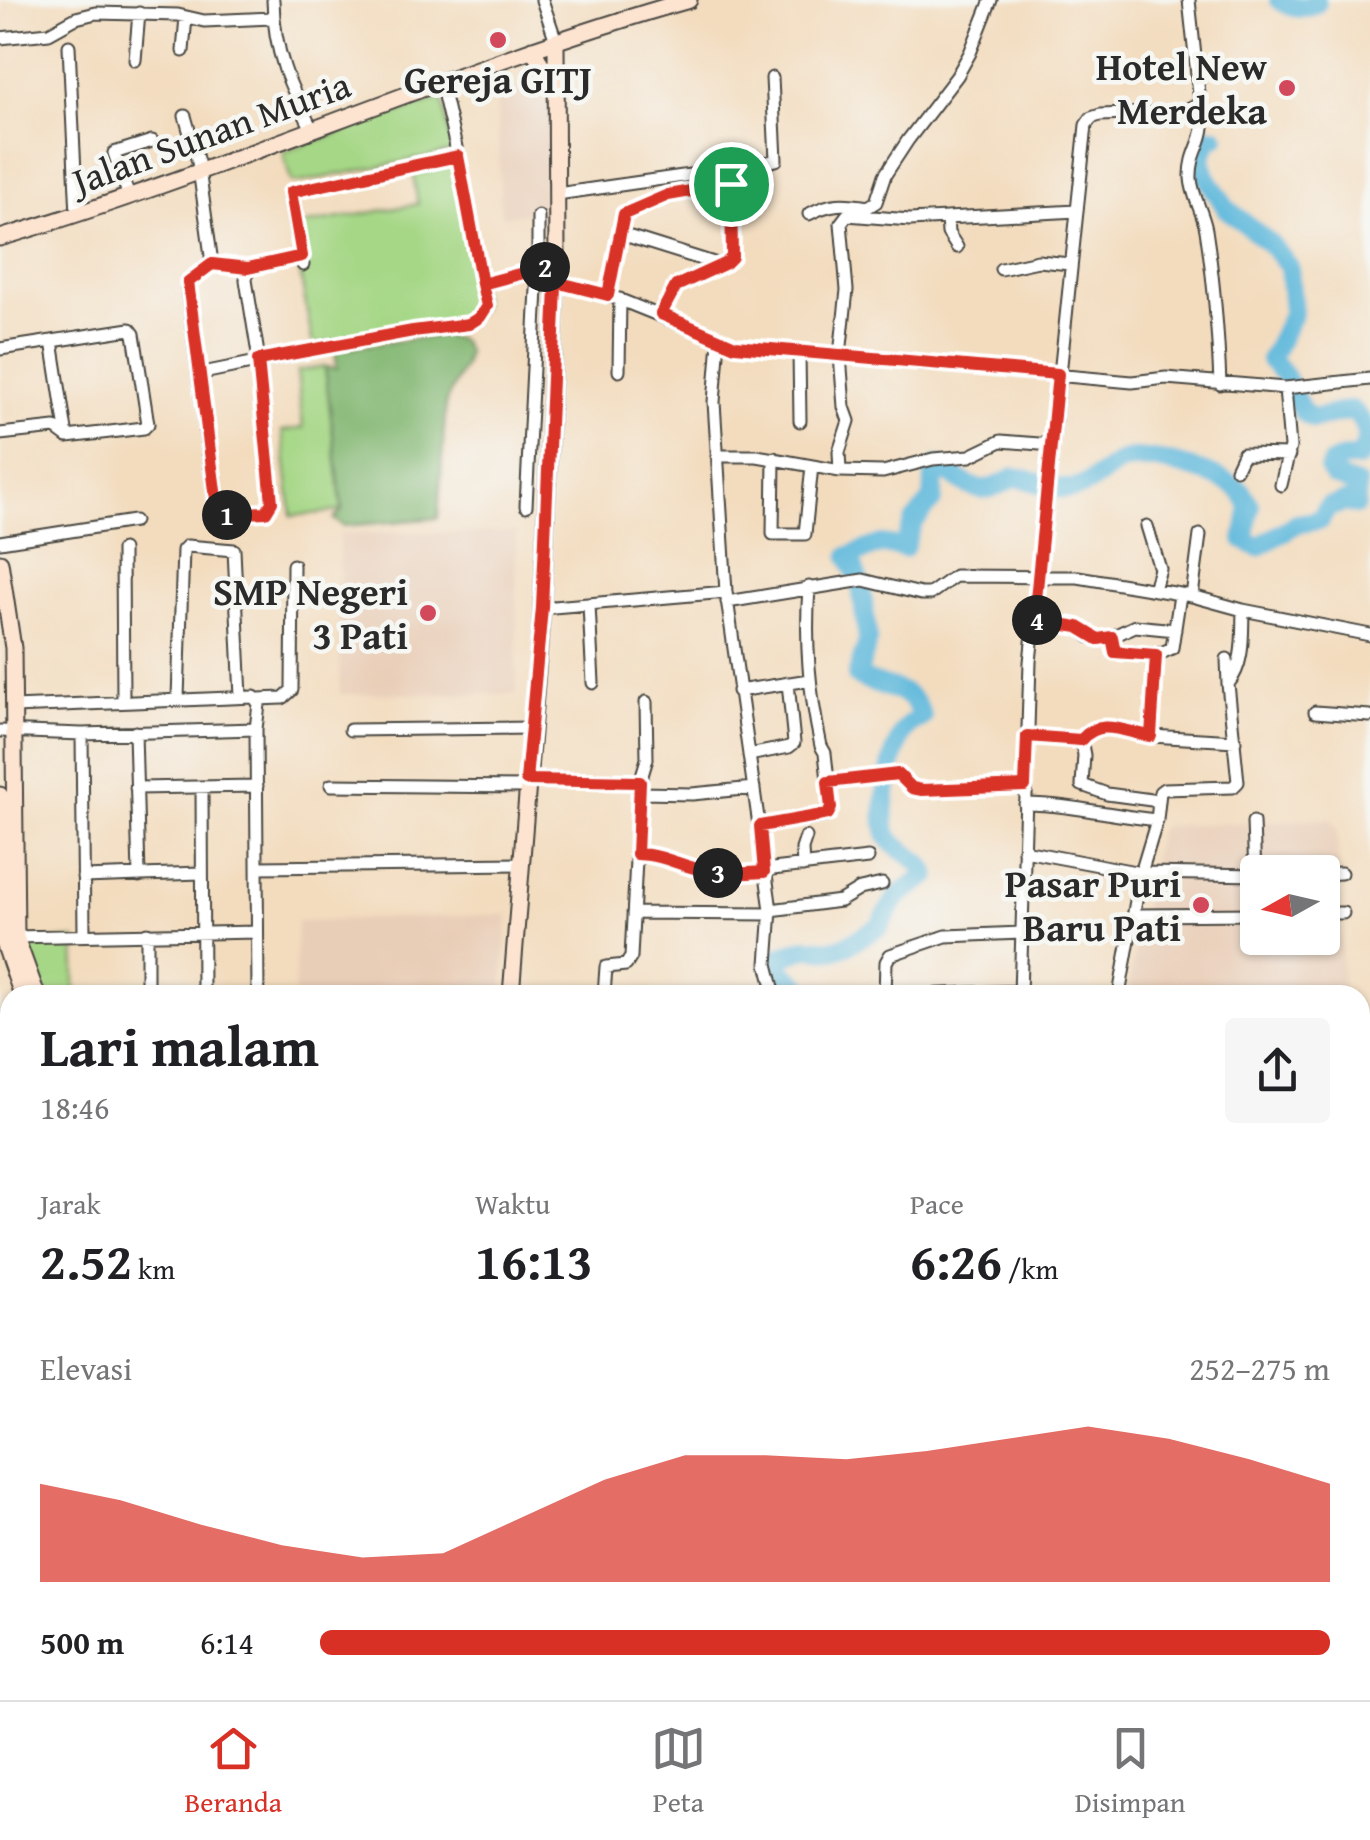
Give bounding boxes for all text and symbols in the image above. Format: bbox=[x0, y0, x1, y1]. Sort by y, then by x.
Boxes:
marker: Gereja GITJ bbox=[487, 29, 509, 51]
place label: Hotel New Merdeka bbox=[1096, 38, 1268, 138]
place label: Gereja GITJ bbox=[404, 51, 592, 107]
street label: Jalan Sunan Muria bbox=[60, 56, 358, 210]
marker: Hotel New Merdeka bbox=[1276, 77, 1298, 99]
pin bbox=[689, 142, 774, 227]
icon: arrive bbox=[704, 157, 759, 212]
pin: 2 bbox=[520, 242, 570, 292]
text: 2 bbox=[538, 246, 552, 287]
pin: 1 bbox=[202, 490, 252, 540]
text: 1 bbox=[220, 494, 234, 535]
place label: SMP Negeri 3 Pati bbox=[213, 563, 408, 663]
pin: 4 bbox=[1012, 595, 1062, 645]
text: 4 bbox=[1030, 599, 1044, 640]
marker: SMP Negeri 3 Pati bbox=[417, 602, 439, 624]
pin: 3 bbox=[693, 848, 743, 898]
text: 3 bbox=[711, 852, 725, 893]
place label: Pasar Puri Baru Pati bbox=[1005, 855, 1181, 955]
north arrow bbox=[1240, 855, 1340, 955]
map controls bbox=[1240, 855, 1340, 955]
marker: Pasar Puri Baru Pati bbox=[1190, 894, 1212, 916]
text: Lari malam bbox=[40, 1006, 319, 1086]
button: share bbox=[1225, 1018, 1330, 1123]
text: 18:46 bbox=[40, 1084, 109, 1131]
text: Jarak bbox=[40, 1183, 101, 1224]
text: Waktu bbox=[475, 1183, 550, 1224]
text: Pace bbox=[910, 1183, 964, 1224]
text: 2.52 bbox=[40, 1224, 132, 1297]
text: 16:13 bbox=[475, 1224, 593, 1297]
text: 6:26 bbox=[910, 1224, 1002, 1297]
text: km bbox=[132, 1248, 175, 1289]
text: /km bbox=[1002, 1248, 1058, 1289]
text: Elevasi bbox=[40, 1345, 132, 1392]
text: 252–275 m bbox=[1189, 1345, 1330, 1392]
text: 500 m bbox=[40, 1619, 124, 1666]
text: 6:14 bbox=[200, 1619, 254, 1666]
tab: Beranda bbox=[184, 1721, 282, 1822]
tab: Peta bbox=[651, 1721, 706, 1822]
tab: Disimpan bbox=[1075, 1721, 1186, 1822]

